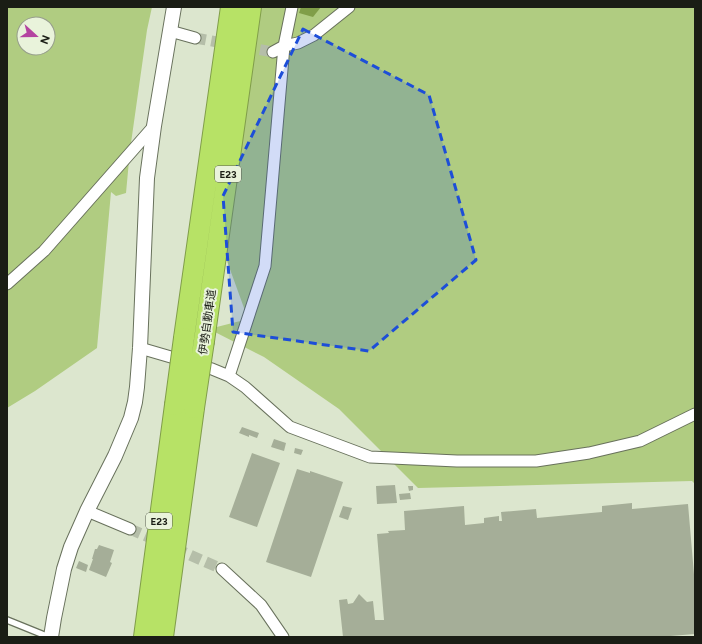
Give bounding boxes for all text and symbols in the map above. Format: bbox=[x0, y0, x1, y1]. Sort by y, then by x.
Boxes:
north arrow bbox=[16, 16, 56, 56]
text: N bbox=[37, 33, 52, 46]
road number: E23 bbox=[215, 166, 241, 182]
street label: 伊勢自動車道 bbox=[196, 288, 219, 356]
road number: E23 bbox=[146, 513, 172, 529]

